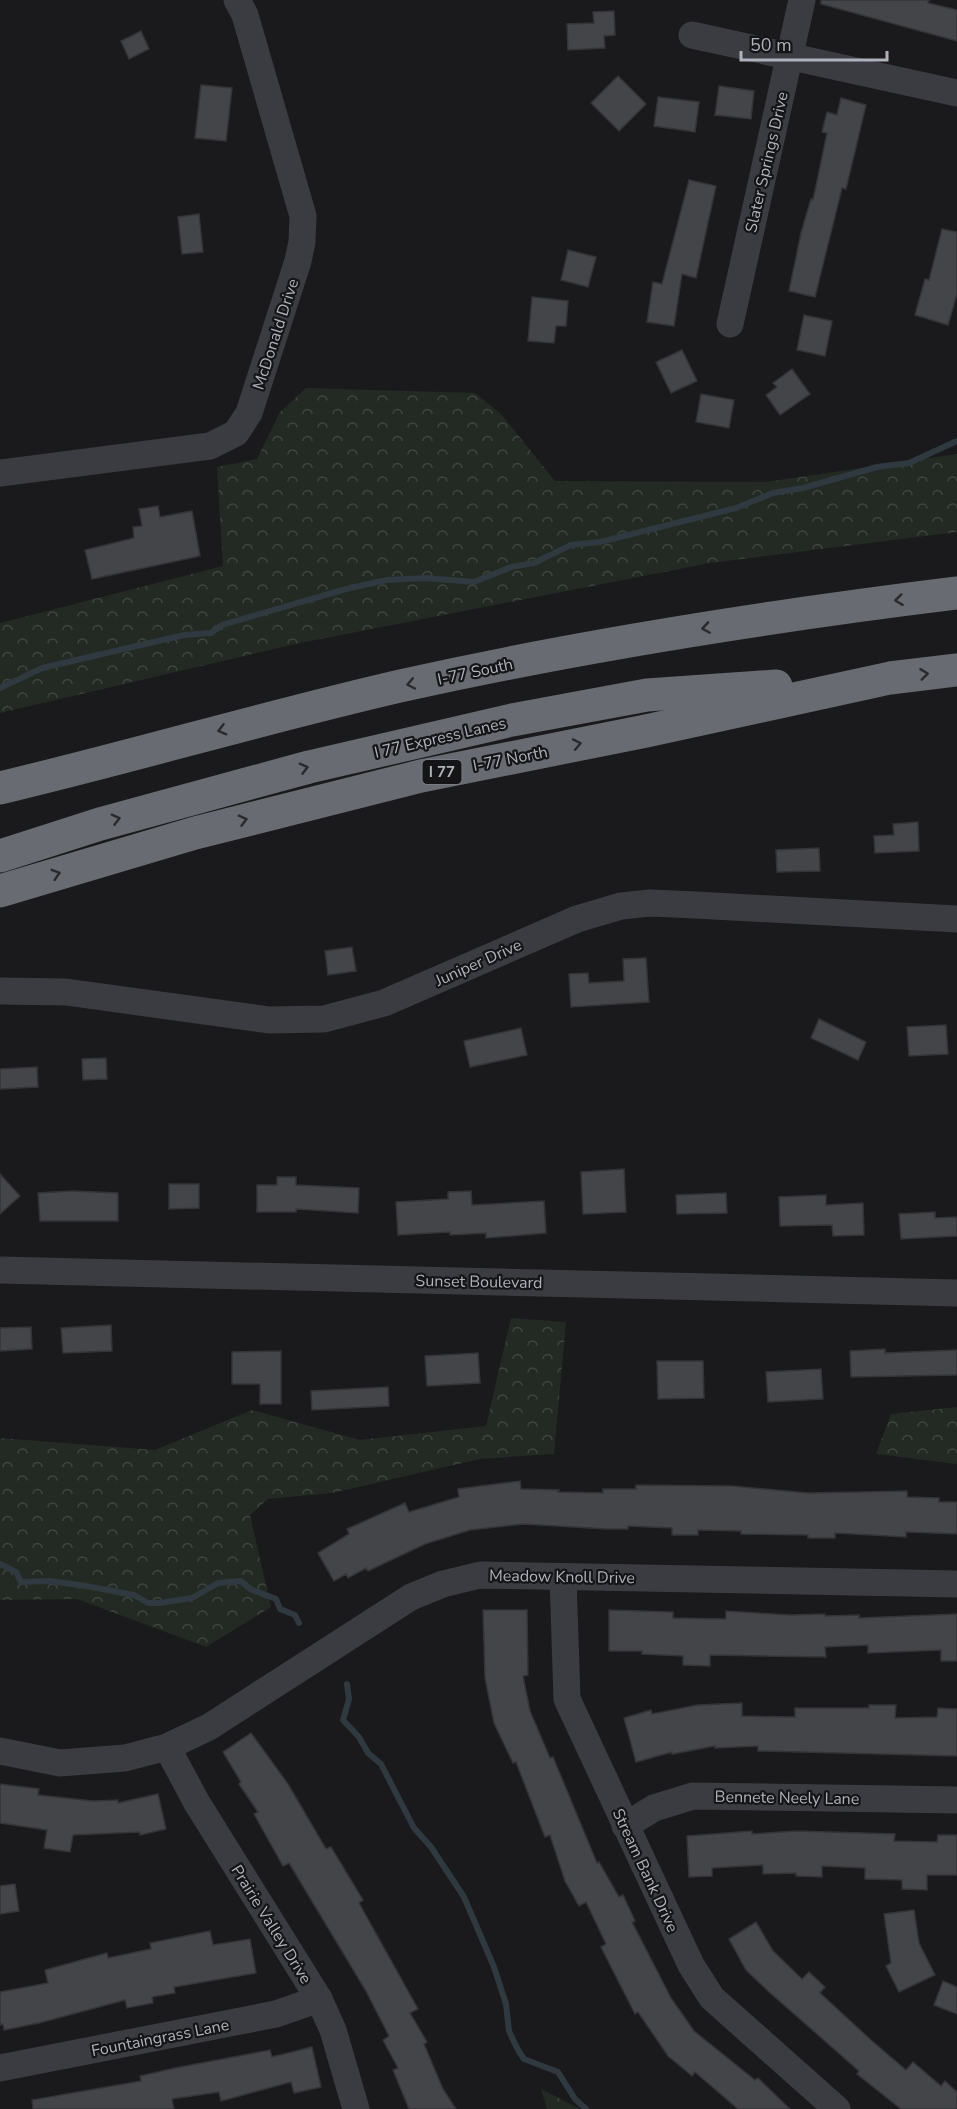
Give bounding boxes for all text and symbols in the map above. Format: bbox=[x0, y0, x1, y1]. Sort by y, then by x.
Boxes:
scale bar bbox=[741, 24, 886, 62]
text: 50 m bbox=[750, 33, 792, 57]
street label: Slater Springs Drive bbox=[740, 90, 794, 235]
street label: McDonald Drive bbox=[248, 276, 304, 393]
one-way arrow bbox=[894, 593, 903, 606]
one-way arrow bbox=[701, 621, 711, 633]
street label: I-77 South bbox=[435, 653, 515, 691]
one-way arrow bbox=[919, 668, 928, 681]
one-way arrow bbox=[407, 677, 417, 690]
street label: I 77 Express Lanes bbox=[372, 712, 508, 764]
one-way arrow bbox=[217, 723, 227, 736]
one-way arrow bbox=[571, 738, 581, 751]
street label: I-77 North bbox=[471, 741, 549, 777]
road number: I 77 bbox=[422, 760, 462, 784]
one-way arrow bbox=[299, 763, 309, 776]
one-way arrow bbox=[110, 814, 121, 826]
one-way arrow bbox=[237, 815, 248, 827]
one-way arrow bbox=[50, 869, 61, 881]
street label: Juniper Drive bbox=[431, 934, 525, 992]
street label: Sunset Boulevard bbox=[415, 1270, 543, 1294]
street label: Meadow Knoll Drive bbox=[489, 1565, 635, 1589]
street label: Bennete Neely Lane bbox=[714, 1786, 860, 1810]
street label: Stream Bank Drive bbox=[607, 1805, 683, 1936]
street label: Prairie Valley Drive bbox=[226, 1861, 317, 1988]
street label: Fountaingrass Lane bbox=[89, 2014, 231, 2062]

